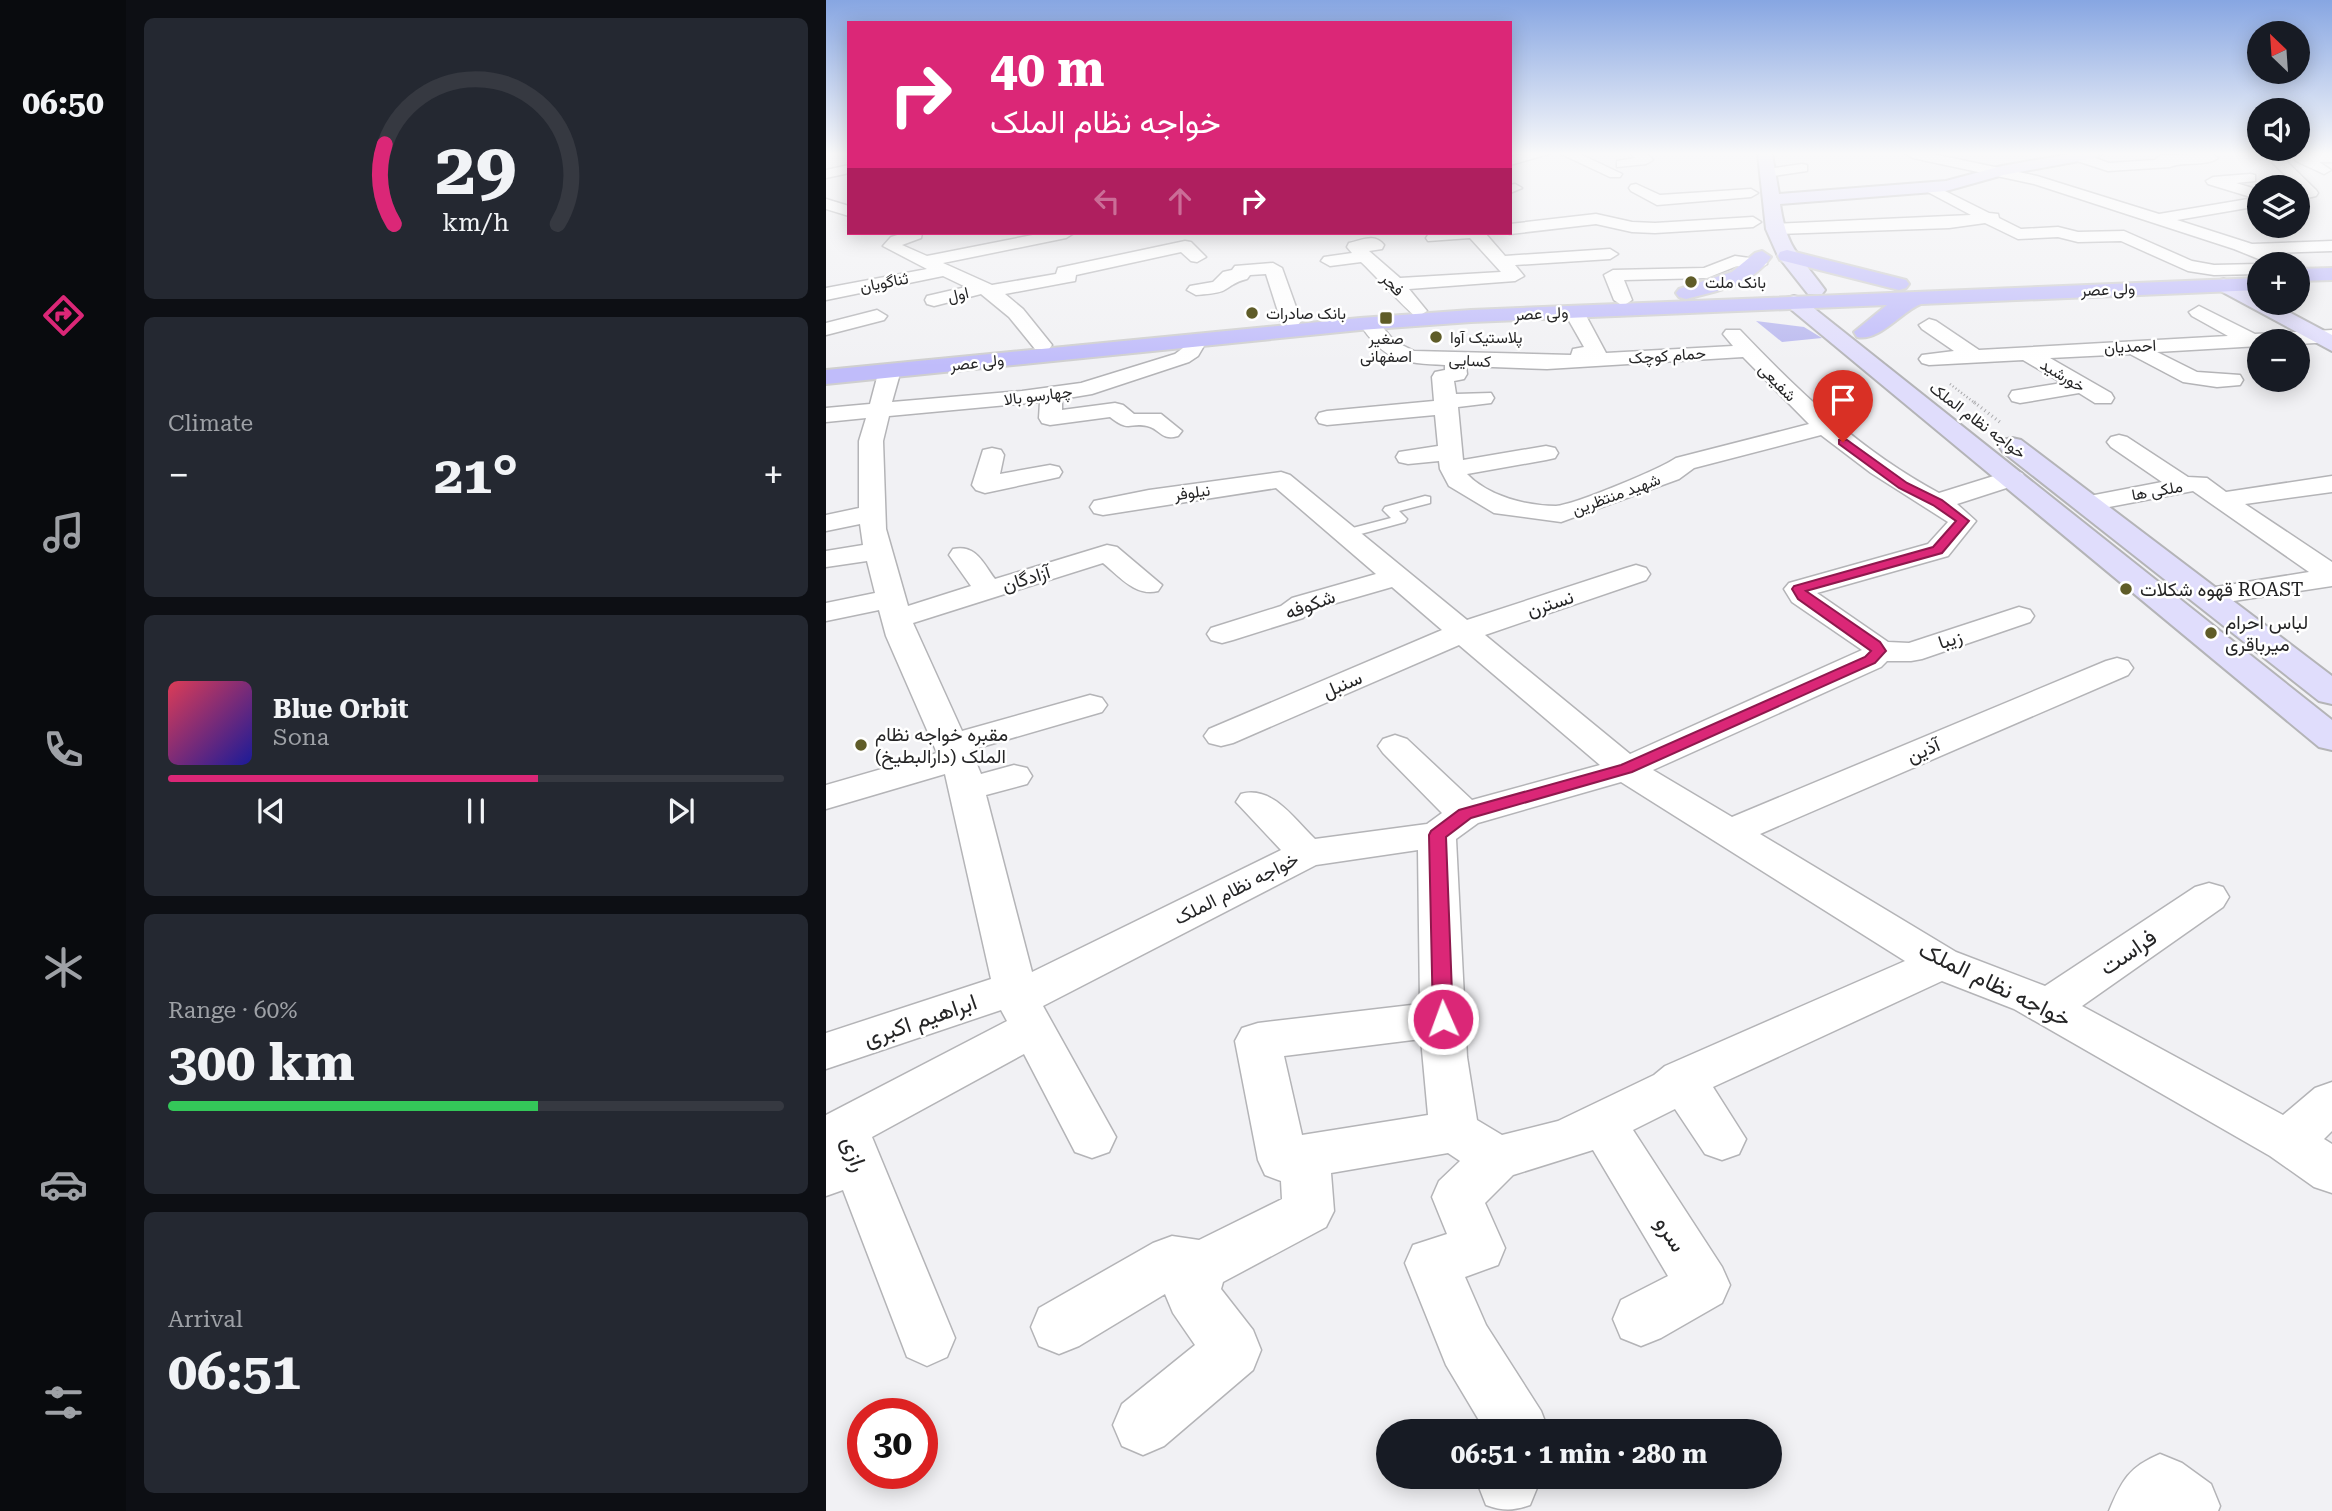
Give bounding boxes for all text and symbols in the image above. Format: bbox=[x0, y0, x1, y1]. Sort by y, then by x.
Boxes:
north arrow bbox=[2247, 21, 2310, 84]
map controls bbox=[2247, 21, 2310, 392]
text: 40 m bbox=[990, 41, 1105, 98]
icon: right bbox=[875, 49, 966, 140]
text: 06:50 bbox=[22, 84, 104, 122]
button: sound bbox=[2247, 98, 2310, 161]
text: خواجه نظام الملک bbox=[990, 103, 1221, 141]
text: 29 bbox=[435, 128, 517, 213]
button: layers bbox=[2247, 175, 2310, 238]
icon: left bbox=[1088, 182, 1126, 220]
icon: ahead bbox=[1161, 182, 1199, 220]
icon: right bbox=[1234, 182, 1272, 220]
text: km/h bbox=[443, 208, 509, 237]
button: + bbox=[2247, 252, 2310, 315]
street label: ثناگویان bbox=[858, 268, 910, 297]
street label: فجر bbox=[1376, 268, 1408, 300]
place label: بانک ملت bbox=[1705, 273, 1766, 292]
marker: بانک ملت bbox=[1683, 274, 1699, 290]
street label: ولی عصر bbox=[2079, 279, 2136, 301]
street label: اول bbox=[946, 283, 971, 307]
icon: directions bbox=[39, 291, 88, 340]
street label: ولی عصر bbox=[1512, 303, 1569, 325]
place label: بانک صادرات bbox=[1266, 304, 1346, 324]
marker: بانک صادرات bbox=[1244, 305, 1260, 321]
marker: صغیر اصفهانی bbox=[1378, 310, 1394, 326]
place label: پلاستیک آوا bbox=[1450, 328, 1522, 349]
place label: صغیر اصفهانی bbox=[1360, 329, 1412, 367]
marker: پلاستیک آوا bbox=[1428, 329, 1444, 345]
button: − bbox=[2247, 329, 2310, 392]
street label: احمدیان bbox=[2104, 336, 2157, 357]
street label: حمام کوچک bbox=[1628, 343, 1707, 370]
street label: ولی عصر bbox=[948, 350, 1005, 376]
street label: کسایی bbox=[1448, 350, 1492, 372]
street label: خورشید bbox=[2036, 355, 2089, 397]
street label: شفیعی bbox=[1754, 359, 1800, 406]
pin bbox=[1813, 370, 1873, 442]
street label: خواجه نظام الملک bbox=[1925, 378, 2030, 464]
icon: arrive bbox=[1824, 381, 1862, 419]
street label: چهارسو بالا bbox=[1003, 382, 1074, 411]
text: Climate bbox=[168, 410, 253, 437]
text: 21° bbox=[434, 445, 518, 506]
text: − bbox=[168, 453, 189, 497]
text: + bbox=[763, 453, 784, 497]
street label: شهید منتظرین bbox=[1569, 470, 1663, 520]
street label: ملکی ها bbox=[2130, 477, 2184, 505]
street label: نیلوفر bbox=[1172, 481, 1211, 506]
icon: music bbox=[39, 508, 88, 557]
street label: آزادگان bbox=[999, 560, 1055, 597]
place label: قهوه شکلات ROAST bbox=[2140, 578, 2304, 601]
marker: قهوه شکلات ROAST bbox=[2118, 581, 2134, 597]
street label: شکوفه bbox=[1282, 585, 1338, 624]
street label: نسترن bbox=[1524, 585, 1576, 622]
place label: لباس احرام میرباقری bbox=[2225, 611, 2308, 656]
street label: زیبا bbox=[1935, 625, 1965, 654]
marker: لباس احرام میرباقری bbox=[2203, 625, 2219, 641]
street label: سنبل bbox=[1319, 666, 1365, 703]
text: Blue Orbit bbox=[273, 694, 409, 724]
place label: مقبره خواجه نظام الملک (دارالبطیخ) bbox=[875, 723, 1008, 770]
text: Sona bbox=[273, 724, 329, 751]
icon: phone bbox=[39, 725, 88, 774]
street label: آذین bbox=[1903, 733, 1945, 768]
marker: مقبره خواجه نظام الملک (دارالبطیخ) bbox=[853, 737, 869, 753]
icon: previous bbox=[252, 792, 290, 830]
icon: pause bbox=[457, 792, 495, 830]
icon: next bbox=[662, 792, 700, 830]
street label: خواجه نظام الملک bbox=[1170, 847, 1303, 931]
street label: فراست bbox=[2095, 924, 2162, 982]
street label: خواجه نظام الملک bbox=[1914, 936, 2075, 1034]
icon: climate bbox=[39, 943, 88, 992]
position arrow bbox=[1406, 982, 1480, 1056]
street label: ابراهیم اکبری bbox=[860, 988, 981, 1053]
text: Range · 60% bbox=[168, 997, 297, 1024]
text: 300 km bbox=[168, 1032, 355, 1093]
street label: رازی bbox=[835, 1133, 873, 1176]
icon: car bbox=[39, 1160, 88, 1209]
street label: سرو bbox=[1649, 1211, 1692, 1258]
text: Arrival bbox=[168, 1306, 243, 1333]
text: 06:51 bbox=[168, 1341, 301, 1402]
icon: filters bbox=[39, 1378, 88, 1427]
speed limit sign: 30 bbox=[847, 1398, 938, 1489]
text: 06:51 · 1 min · 280 m bbox=[1451, 1439, 1707, 1469]

